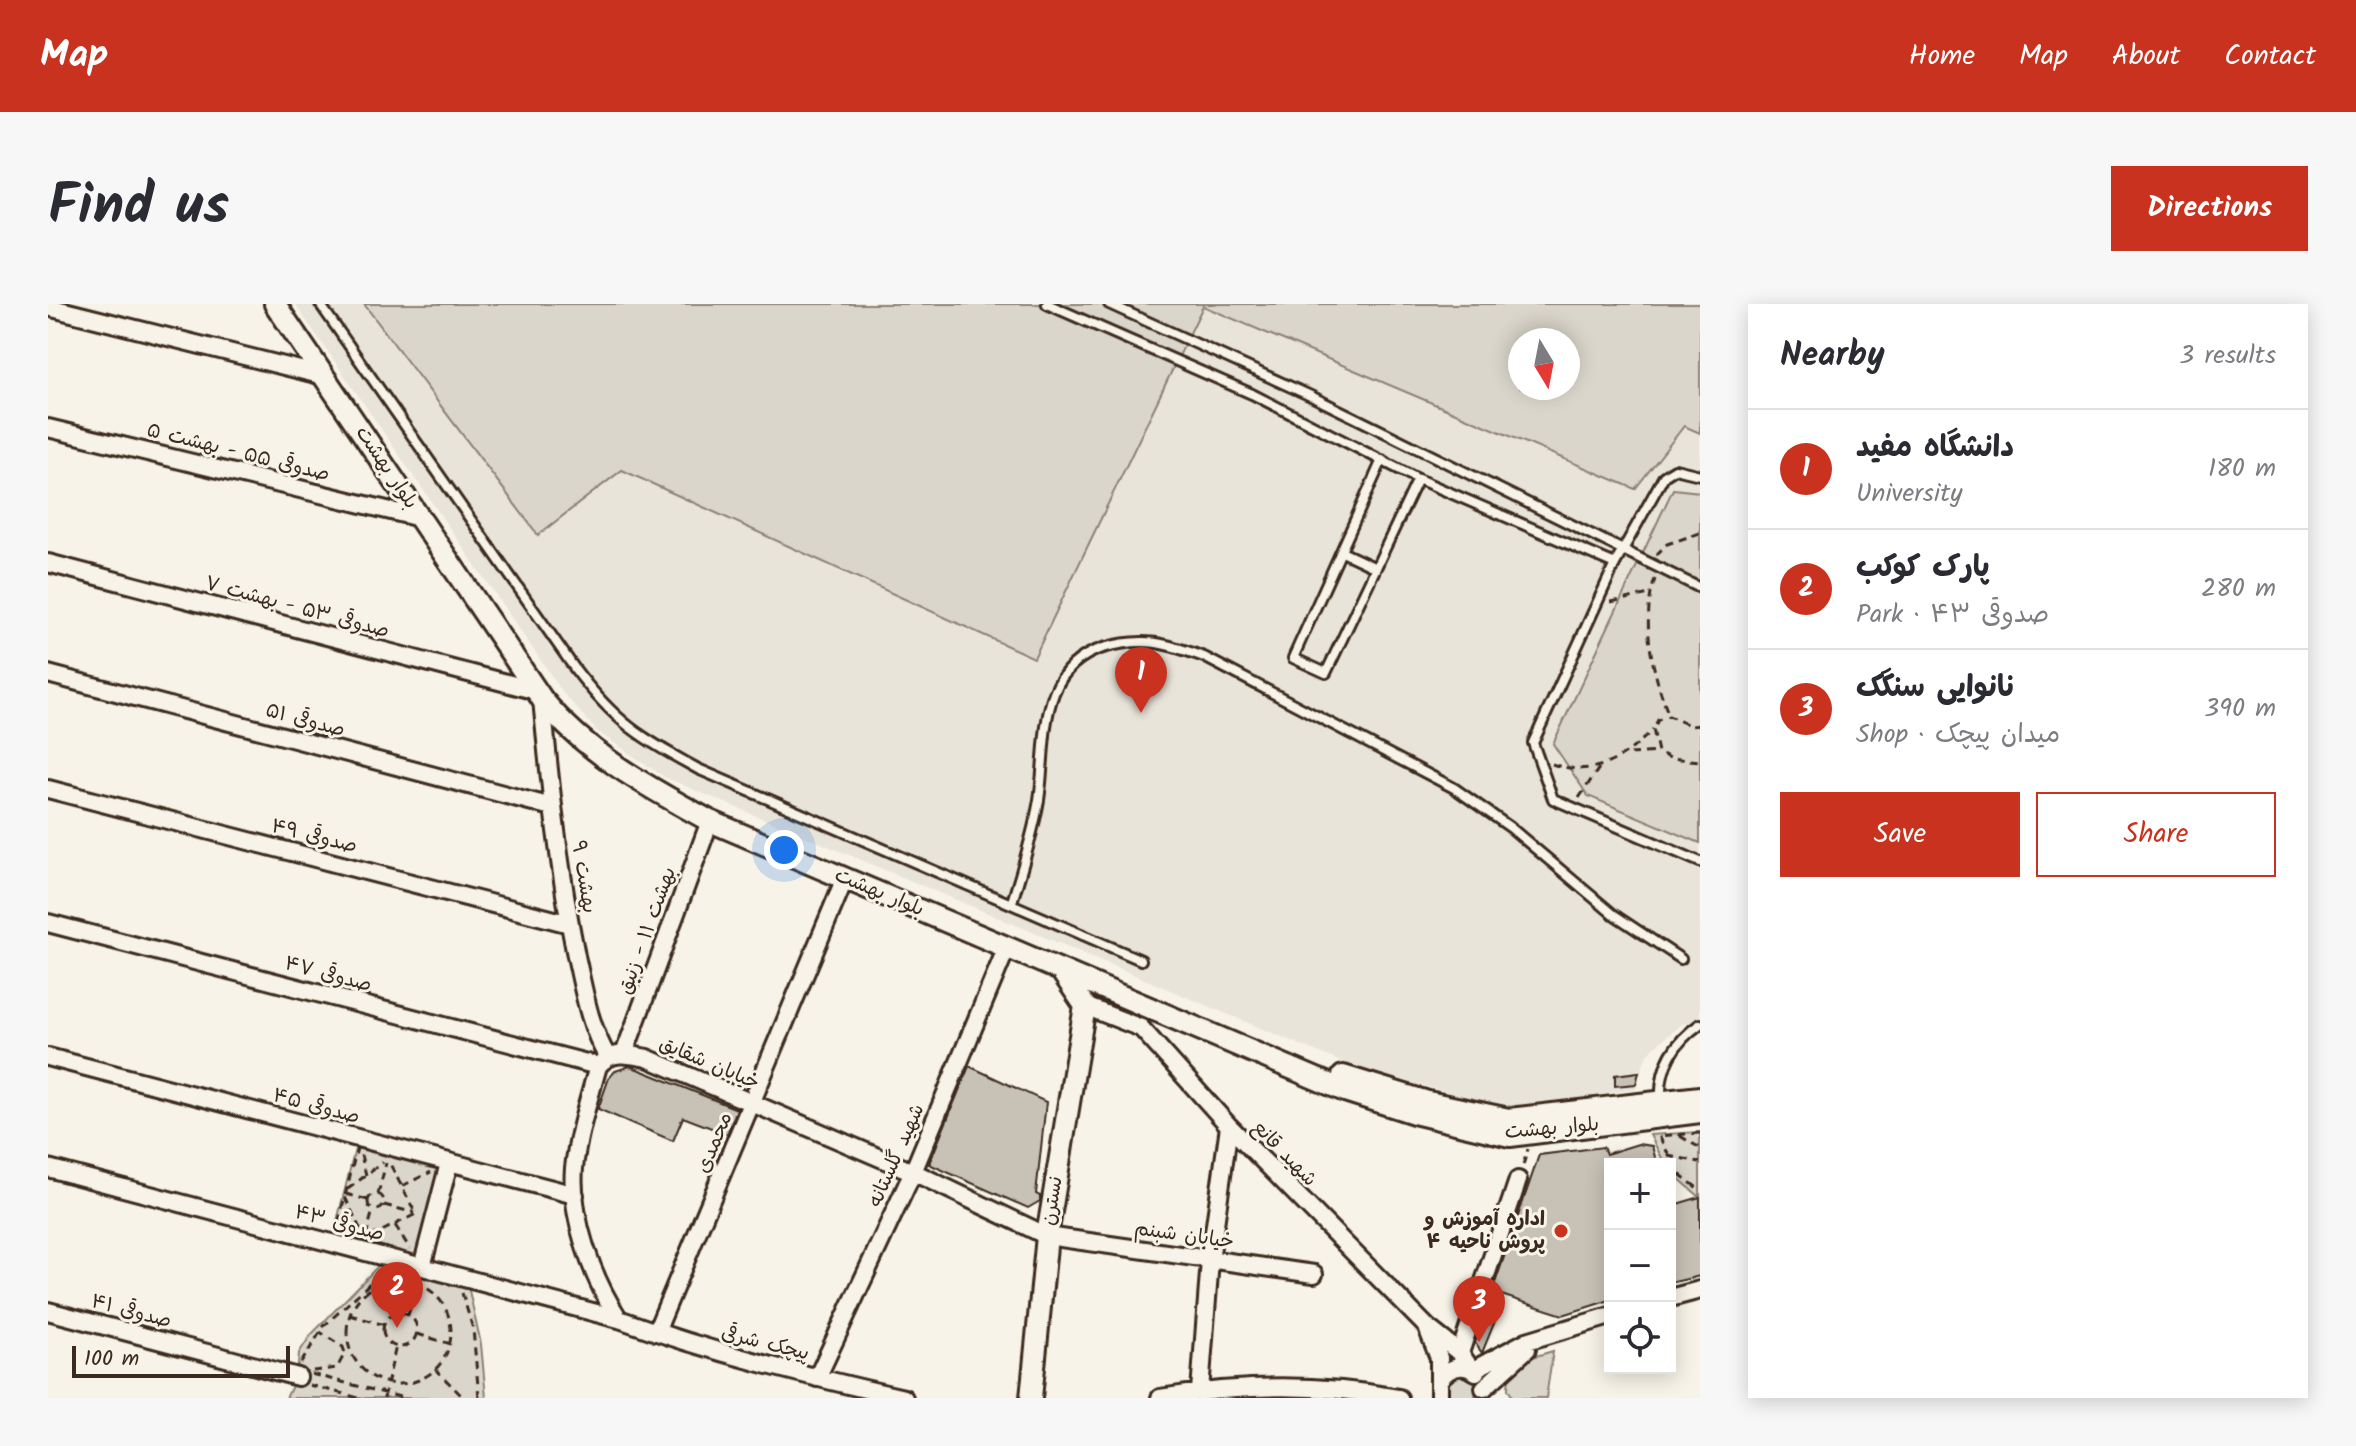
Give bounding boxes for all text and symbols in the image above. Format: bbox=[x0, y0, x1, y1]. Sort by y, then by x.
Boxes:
text: Map bbox=[40, 26, 109, 86]
text: Home bbox=[1909, 34, 1975, 79]
text: Map bbox=[2019, 34, 2068, 79]
text: About bbox=[2112, 34, 2180, 79]
text: Contact bbox=[2224, 34, 2316, 79]
text: Find us bbox=[48, 163, 229, 253]
button: Directions bbox=[2111, 166, 2308, 251]
north arrow bbox=[1508, 328, 1580, 400]
text: Nearby bbox=[1780, 329, 1885, 383]
text: 3 results bbox=[2179, 335, 2276, 377]
street label: صدوقی ۵۵ - بهشت ۵ bbox=[143, 415, 333, 491]
street label: بلوار بهشت bbox=[346, 420, 426, 516]
text: دانشگاه مفید bbox=[1856, 424, 2014, 472]
text: 1 bbox=[1802, 448, 1810, 490]
text: 180 m bbox=[2208, 448, 2276, 490]
text: University bbox=[1856, 473, 1962, 515]
text: پارک کوکب bbox=[1856, 544, 1990, 592]
street label: صدوقی ۵۳ - بهشت ۷ bbox=[201, 568, 393, 648]
text: 2 bbox=[1798, 568, 1814, 610]
text: 280 m bbox=[2201, 568, 2276, 610]
text: Park · صدوقی ۴۳ bbox=[1856, 594, 2049, 636]
pin: 1 bbox=[1115, 647, 1167, 713]
text: نانوایی سنگک bbox=[1856, 664, 2016, 712]
text: 3 bbox=[1799, 688, 1813, 730]
text: 390 m bbox=[2204, 688, 2276, 730]
street label: صدوقی ۵۱ bbox=[262, 695, 348, 747]
text: Shop · میدان پیچک bbox=[1856, 714, 2060, 756]
button: Save bbox=[1780, 792, 2020, 877]
button: Share bbox=[2036, 792, 2276, 877]
street label: صدوقی ۴۹ bbox=[268, 811, 360, 863]
your location bbox=[764, 830, 804, 870]
street label: بهشت ۹ bbox=[561, 838, 605, 916]
street label: بلوار بهشت bbox=[829, 860, 929, 926]
street label: بهشت ۱۱ - زنبق bbox=[610, 863, 686, 999]
street label: صدوقی ۴۷ bbox=[281, 948, 375, 1002]
street label: خیابان شقایق bbox=[654, 1028, 764, 1100]
street label: صدوقی ۴۵ bbox=[269, 1080, 363, 1134]
street label: شهید گلستانه bbox=[860, 1099, 934, 1213]
street label: محمدی bbox=[688, 1108, 742, 1178]
street label: بلوار بهشت bbox=[1504, 1109, 1600, 1149]
street label: شهید قانع bbox=[1244, 1113, 1324, 1195]
map controls bbox=[1604, 1158, 1676, 1374]
button: + bbox=[1604, 1158, 1676, 1230]
street label: نسترن bbox=[1033, 1174, 1073, 1228]
street label: صدوقی ۴۳ bbox=[291, 1197, 387, 1251]
place label: اداره آموزش و پروش ناحیه ۴ bbox=[1422, 1204, 1545, 1259]
street label: خیابان شبنم bbox=[1132, 1213, 1236, 1259]
marker: اداره آموزش و پروش ناحیه ۴ bbox=[1552, 1222, 1570, 1240]
button: − bbox=[1604, 1230, 1676, 1302]
pin: 2 bbox=[371, 1262, 423, 1328]
pin: 3 bbox=[1453, 1276, 1505, 1342]
street label: صدوقی ۴۱ bbox=[87, 1286, 175, 1338]
button: locate bbox=[1604, 1302, 1676, 1374]
street label: پیچک شرقی bbox=[717, 1318, 813, 1370]
scale bar bbox=[72, 1342, 290, 1378]
text: 100 m bbox=[84, 1342, 139, 1377]

